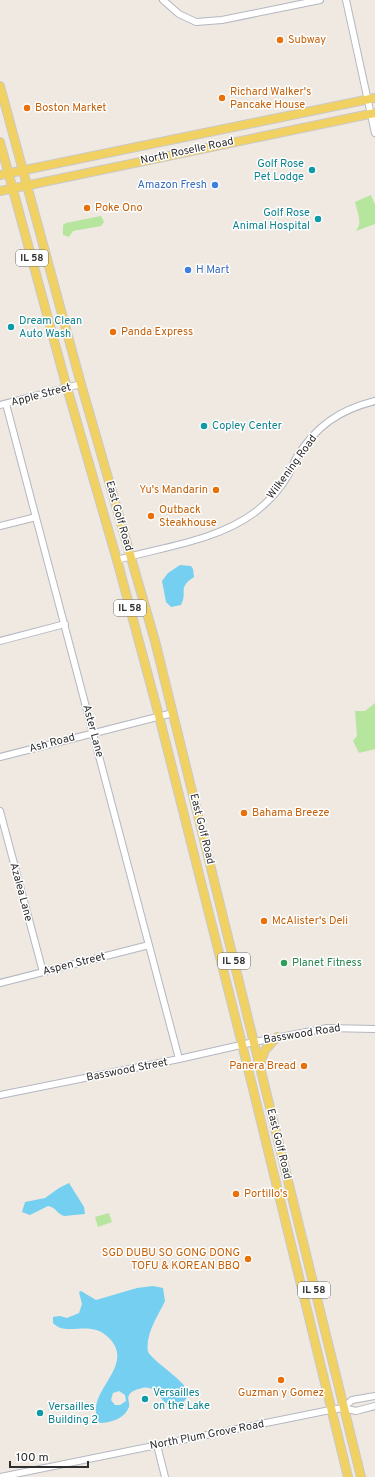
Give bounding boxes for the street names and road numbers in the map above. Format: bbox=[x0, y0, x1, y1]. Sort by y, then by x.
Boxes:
street label: North Roselle Road bbox=[139, 134, 235, 168]
road number: IL 58 bbox=[16, 250, 48, 266]
street label: Apple Street bbox=[9, 380, 73, 410]
street label: Wilkening Road bbox=[264, 432, 320, 502]
street label: East Golf Road bbox=[102, 479, 136, 553]
road number: IL 58 bbox=[114, 600, 146, 616]
street label: Aster Lane bbox=[79, 703, 107, 759]
street label: Ash Road bbox=[28, 730, 76, 756]
street label: East Golf Road bbox=[186, 792, 218, 866]
street label: Azalea Lane bbox=[6, 861, 36, 923]
street label: Aspen Street bbox=[41, 949, 107, 979]
road number: IL 58 bbox=[218, 953, 250, 969]
street label: Basswood Road bbox=[262, 1021, 342, 1047]
street label: Basswood Street bbox=[85, 1055, 169, 1085]
street label: East Golf Road bbox=[263, 1107, 295, 1181]
road number: IL 58 bbox=[298, 1282, 330, 1298]
street label: North Plum Grove Road bbox=[149, 1417, 265, 1453]

